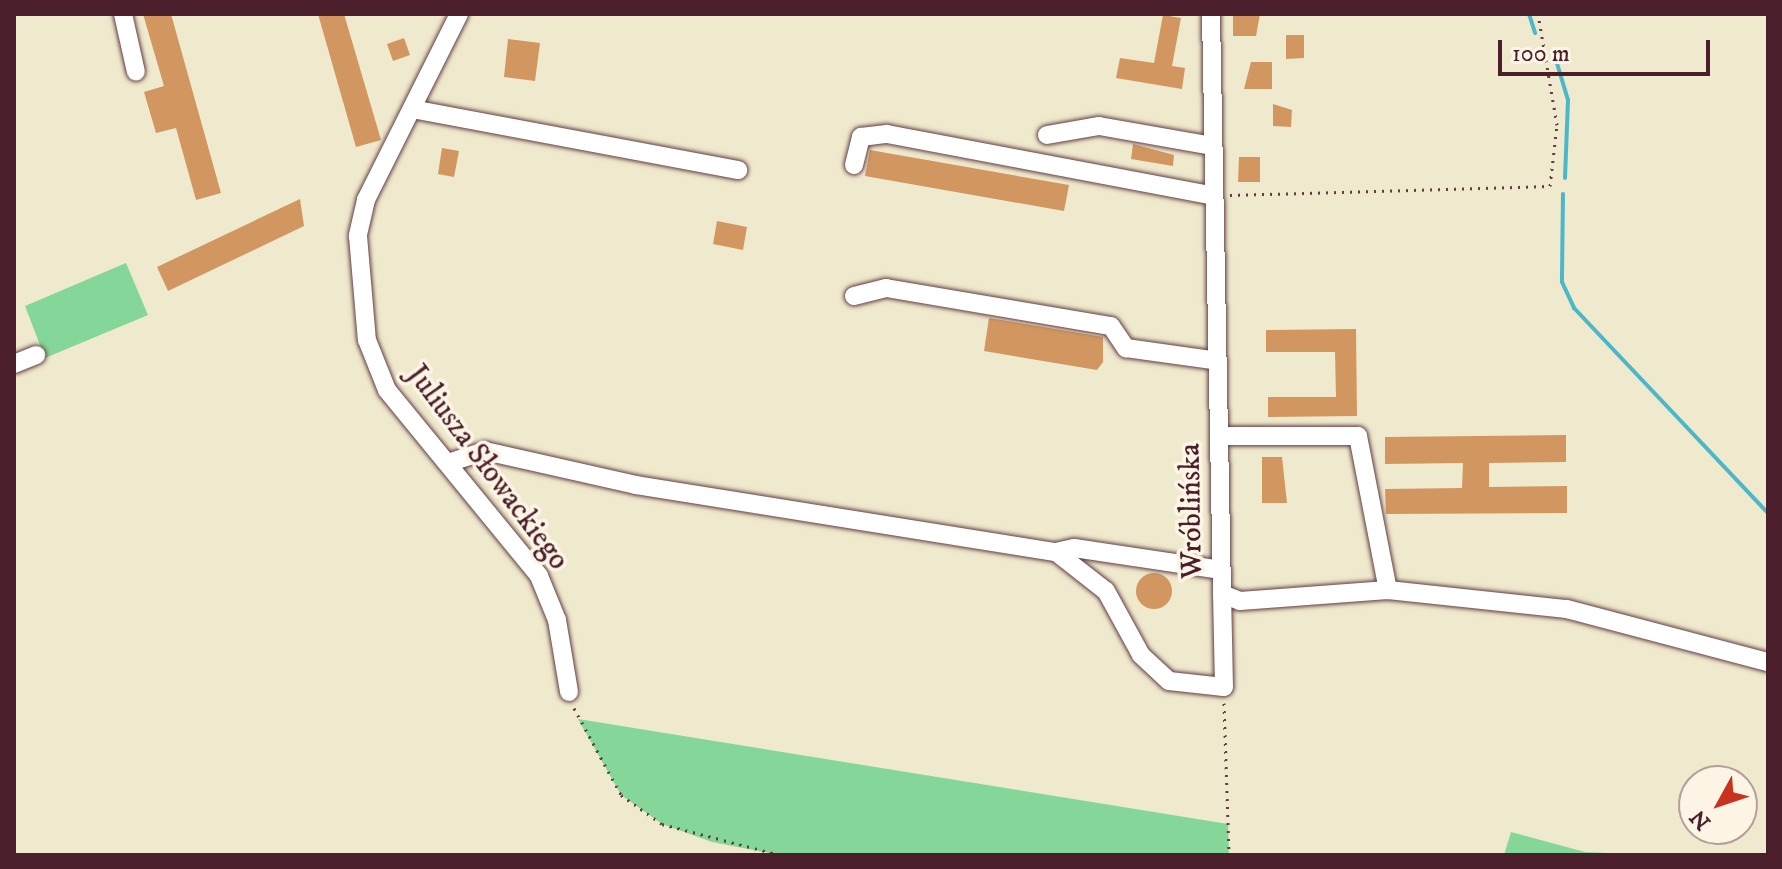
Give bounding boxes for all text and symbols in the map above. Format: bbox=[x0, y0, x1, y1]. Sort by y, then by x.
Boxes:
scale bar bbox=[1502, 24, 1714, 74]
text: 100 m bbox=[1512, 39, 1570, 69]
street label: Juliusza Słowackiego bbox=[398, 358, 576, 578]
street label: Wróblińska bbox=[1173, 443, 1211, 579]
north arrow bbox=[1678, 765, 1758, 845]
text: N bbox=[1685, 804, 1717, 835]

